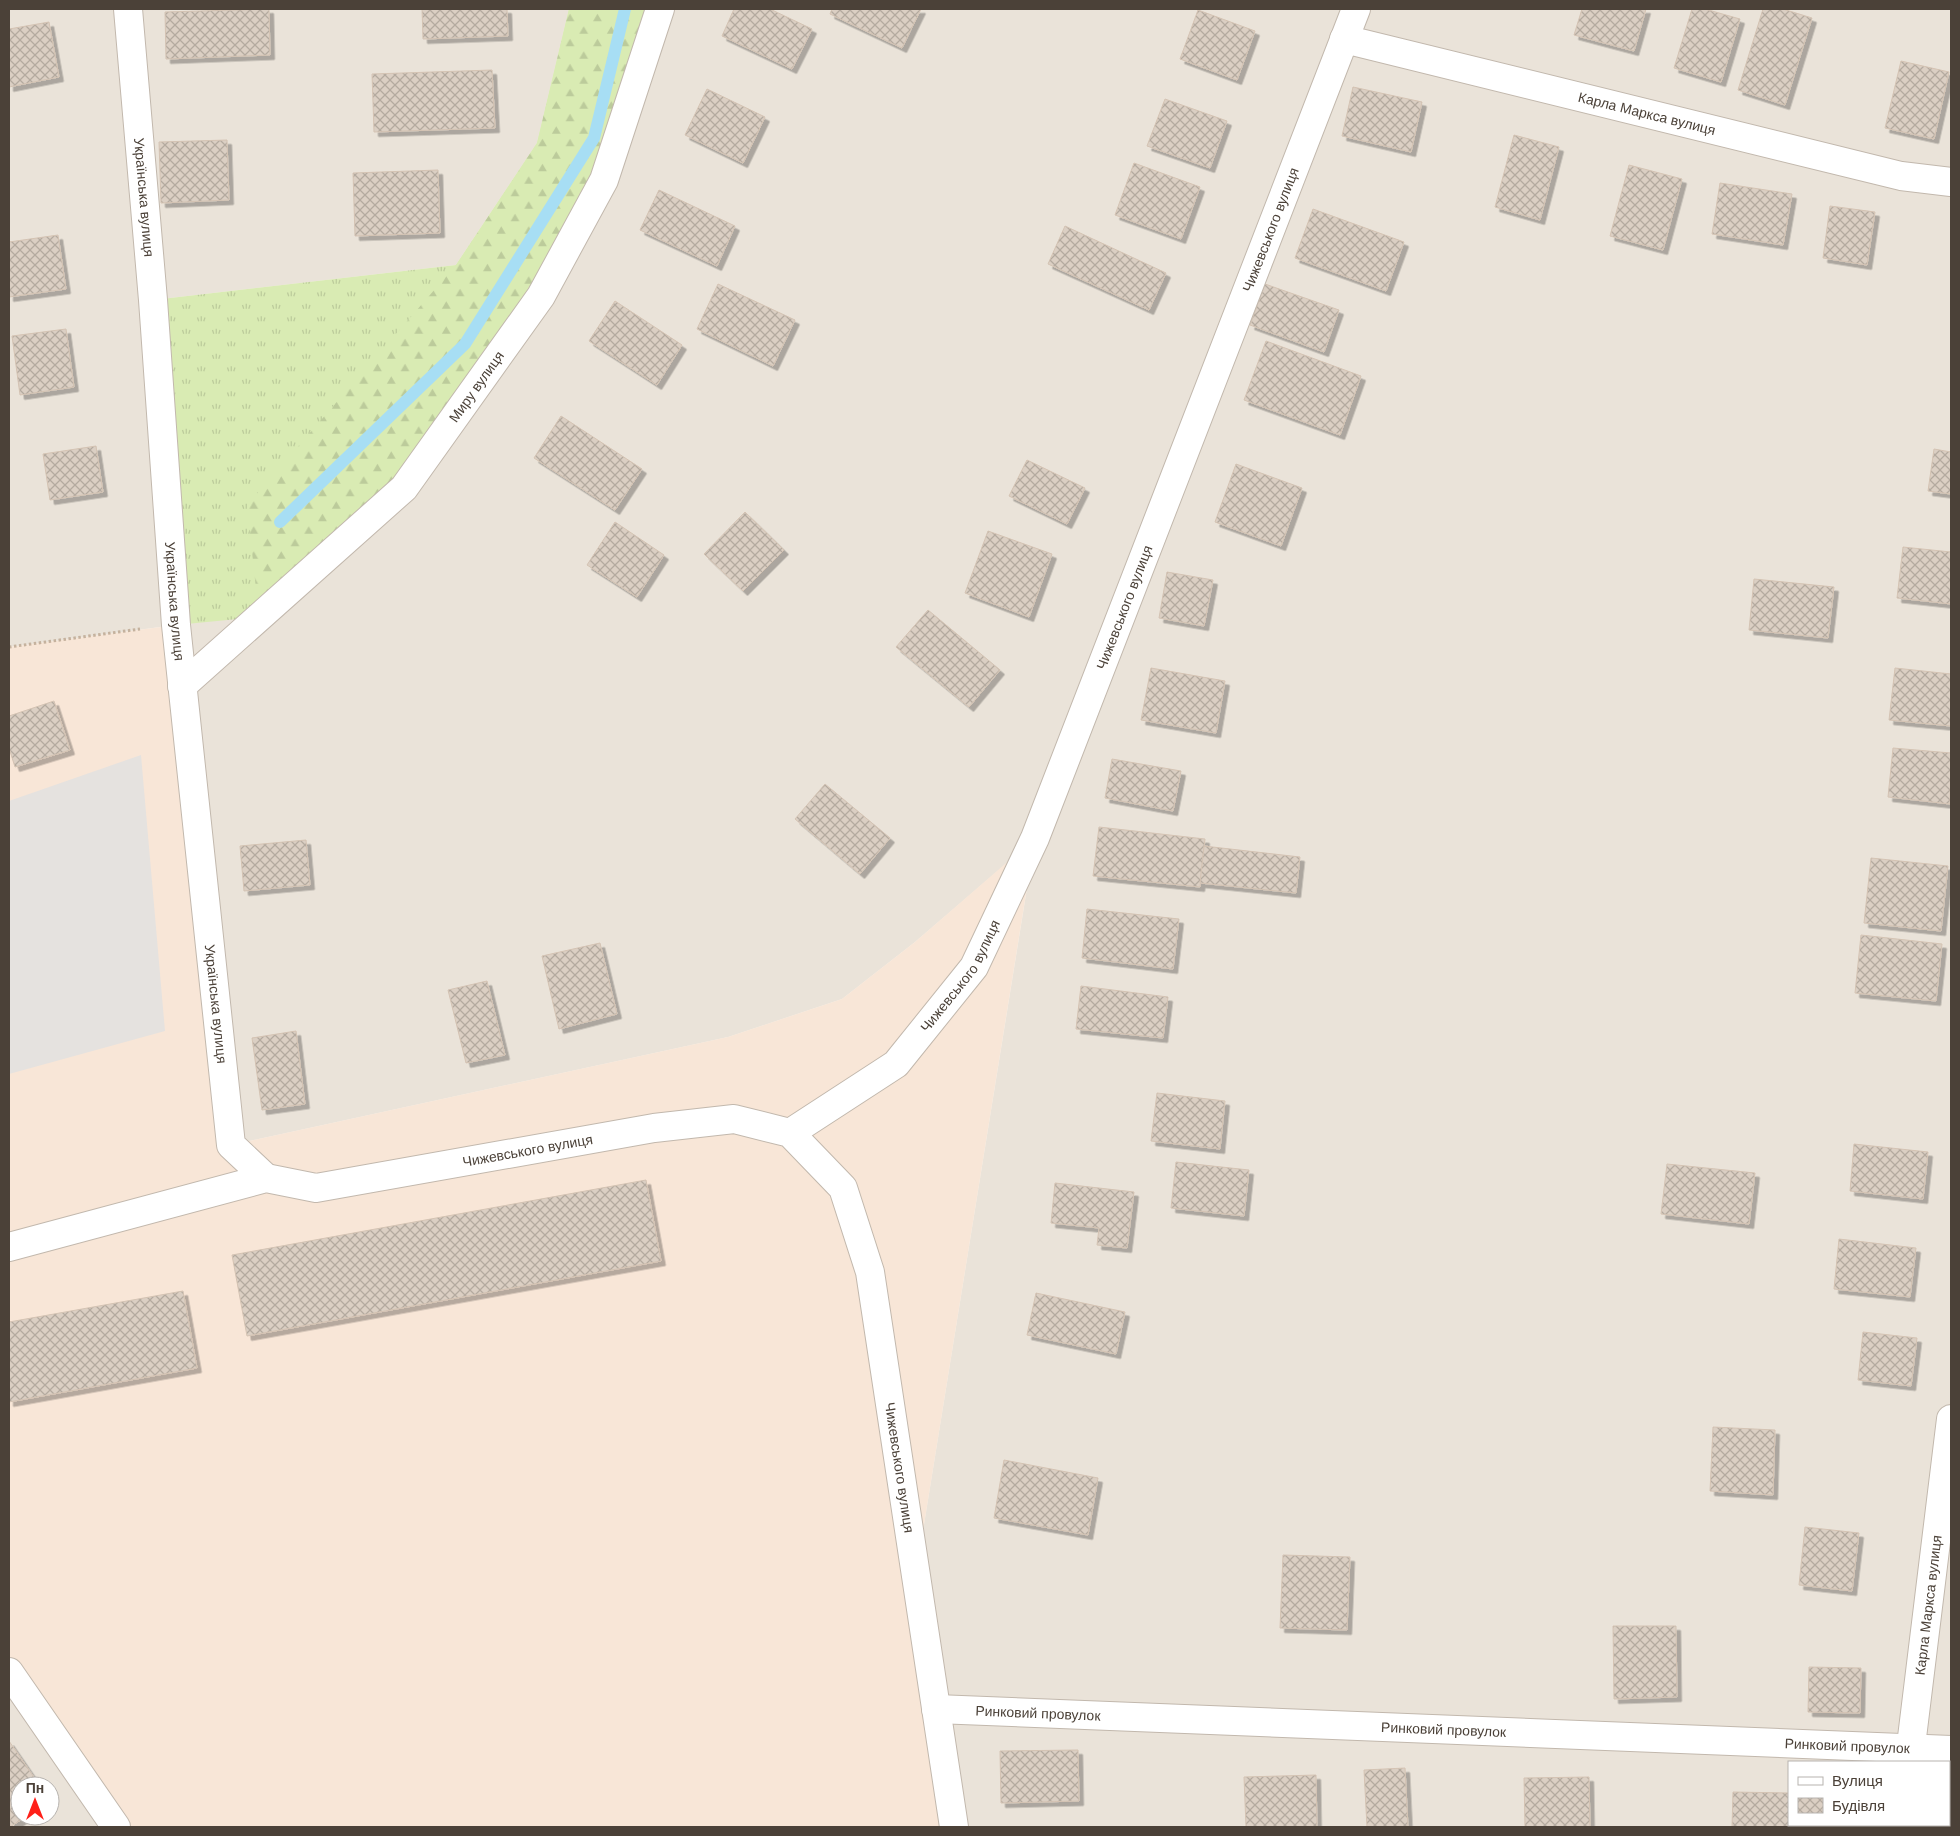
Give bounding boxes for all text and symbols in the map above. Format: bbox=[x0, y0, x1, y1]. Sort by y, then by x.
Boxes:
street label: Карла Маркса вулиця bbox=[1577, 89, 1717, 138]
street label: Українська вулиця bbox=[131, 137, 157, 258]
street label: Чижевського вулиця bbox=[1239, 165, 1302, 294]
street label: Миру вулиця bbox=[446, 348, 507, 425]
street label: Українська вулиця bbox=[162, 541, 188, 662]
street label: Чижевського вулиця bbox=[1093, 543, 1156, 672]
street label: Чижевського вулиця bbox=[917, 917, 1003, 1035]
street label: Українська вулиця bbox=[202, 944, 230, 1064]
street label: Чижевського вулиця bbox=[461, 1131, 594, 1170]
street label: Чижевського вулиця bbox=[882, 1401, 917, 1534]
street label: Карла Маркса вулиця bbox=[1912, 1534, 1945, 1676]
street label: Ринковий провулок bbox=[975, 1703, 1102, 1724]
street label: Ринковий провулок bbox=[1381, 1719, 1507, 1740]
street label: Ринковий провулок bbox=[1784, 1735, 1911, 1756]
legend bbox=[1788, 1761, 1950, 1826]
text: Вулиця bbox=[1832, 1772, 1883, 1789]
north arrow bbox=[10, 1776, 60, 1826]
text: Пн bbox=[26, 1780, 44, 1796]
text: Будівля bbox=[1832, 1797, 1885, 1814]

